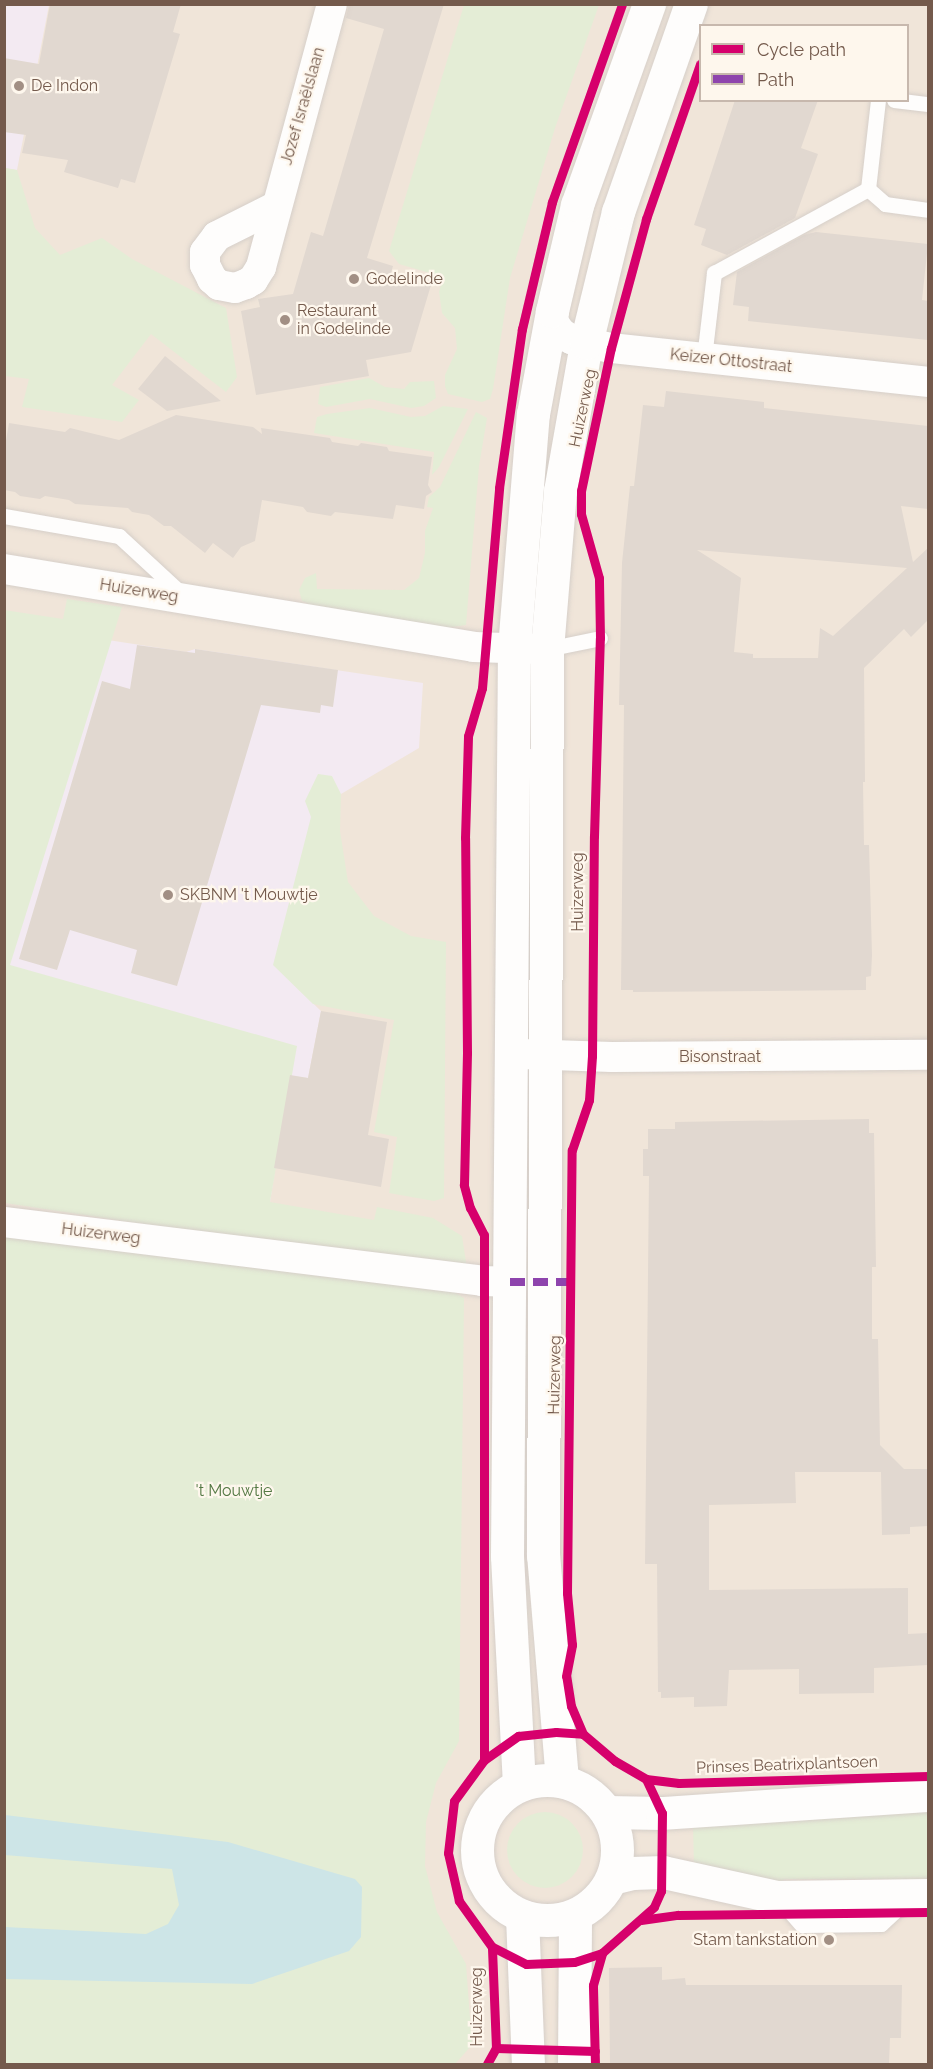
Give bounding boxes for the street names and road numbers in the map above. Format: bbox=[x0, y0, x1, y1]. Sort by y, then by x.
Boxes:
street label: Jozef Israëlslaan bbox=[277, 45, 329, 167]
street label: Keizer Ottostraat bbox=[669, 345, 793, 377]
street label: Huizerweg bbox=[565, 367, 601, 449]
street label: Huizerweg bbox=[98, 575, 180, 607]
street label: Huizerweg bbox=[568, 852, 588, 932]
street label: Bisonstraat bbox=[679, 1047, 761, 1067]
street label: Huizerweg bbox=[60, 1220, 142, 1248]
street label: Huizerweg bbox=[545, 1335, 565, 1415]
street label: Prinses Beatrixplantsoen bbox=[696, 1752, 878, 1778]
street label: Huizerweg bbox=[467, 1967, 487, 2047]

